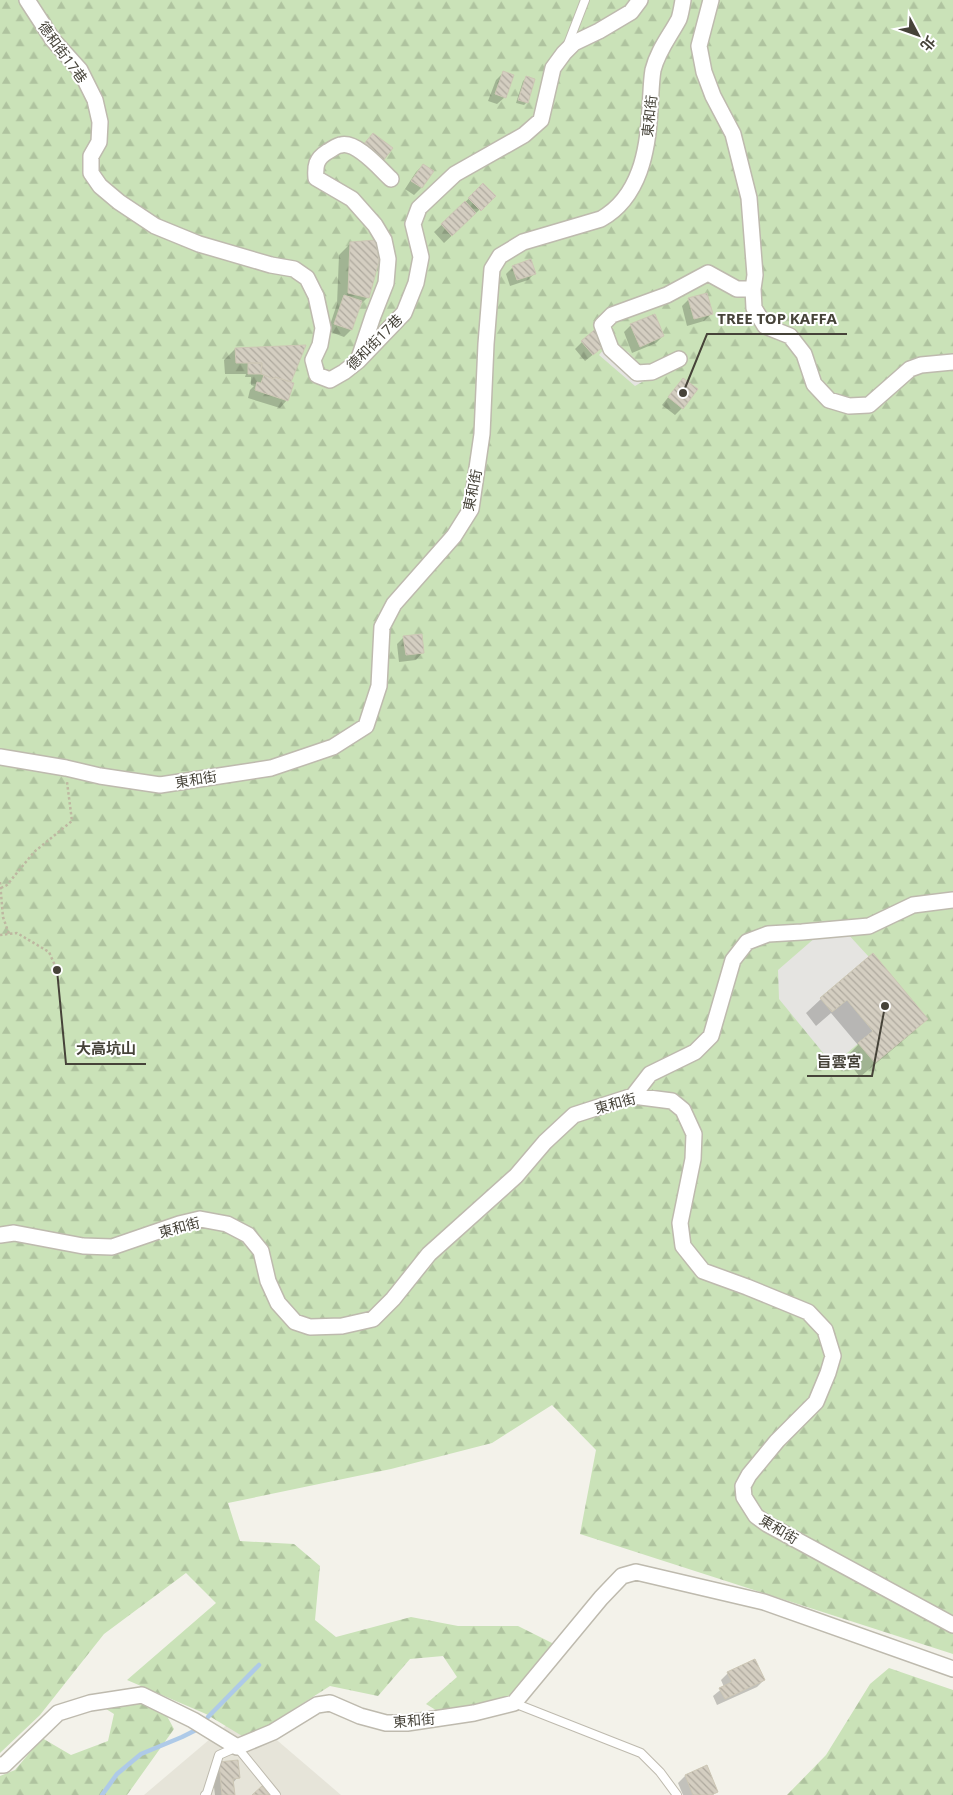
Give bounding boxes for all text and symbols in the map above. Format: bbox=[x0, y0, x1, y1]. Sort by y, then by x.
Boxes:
north arrow bbox=[893, 10, 943, 60]
street label: 德和街17巷 bbox=[34, 17, 92, 87]
text: 北 bbox=[916, 32, 940, 55]
street label: 東和街 bbox=[637, 94, 661, 138]
callout: TREE TOP KAFFA bbox=[707, 304, 847, 334]
text: TREE TOP KAFFA bbox=[717, 308, 837, 328]
street label: 德和街17巷 bbox=[342, 310, 406, 374]
street label: 東和街 bbox=[458, 467, 486, 513]
street label: 東和街 bbox=[174, 766, 218, 792]
callout: 大高坑山 bbox=[66, 1034, 146, 1064]
text: 大高坑山 bbox=[76, 1038, 136, 1058]
callout: 旨雲宮 bbox=[807, 1046, 872, 1076]
text: 旨雲宮 bbox=[816, 1051, 862, 1071]
street label: 東和街 bbox=[592, 1088, 638, 1118]
street label: 東和街 bbox=[156, 1212, 202, 1242]
street label: 東和街 bbox=[756, 1510, 802, 1548]
street label: 東和街 bbox=[392, 1709, 436, 1731]

